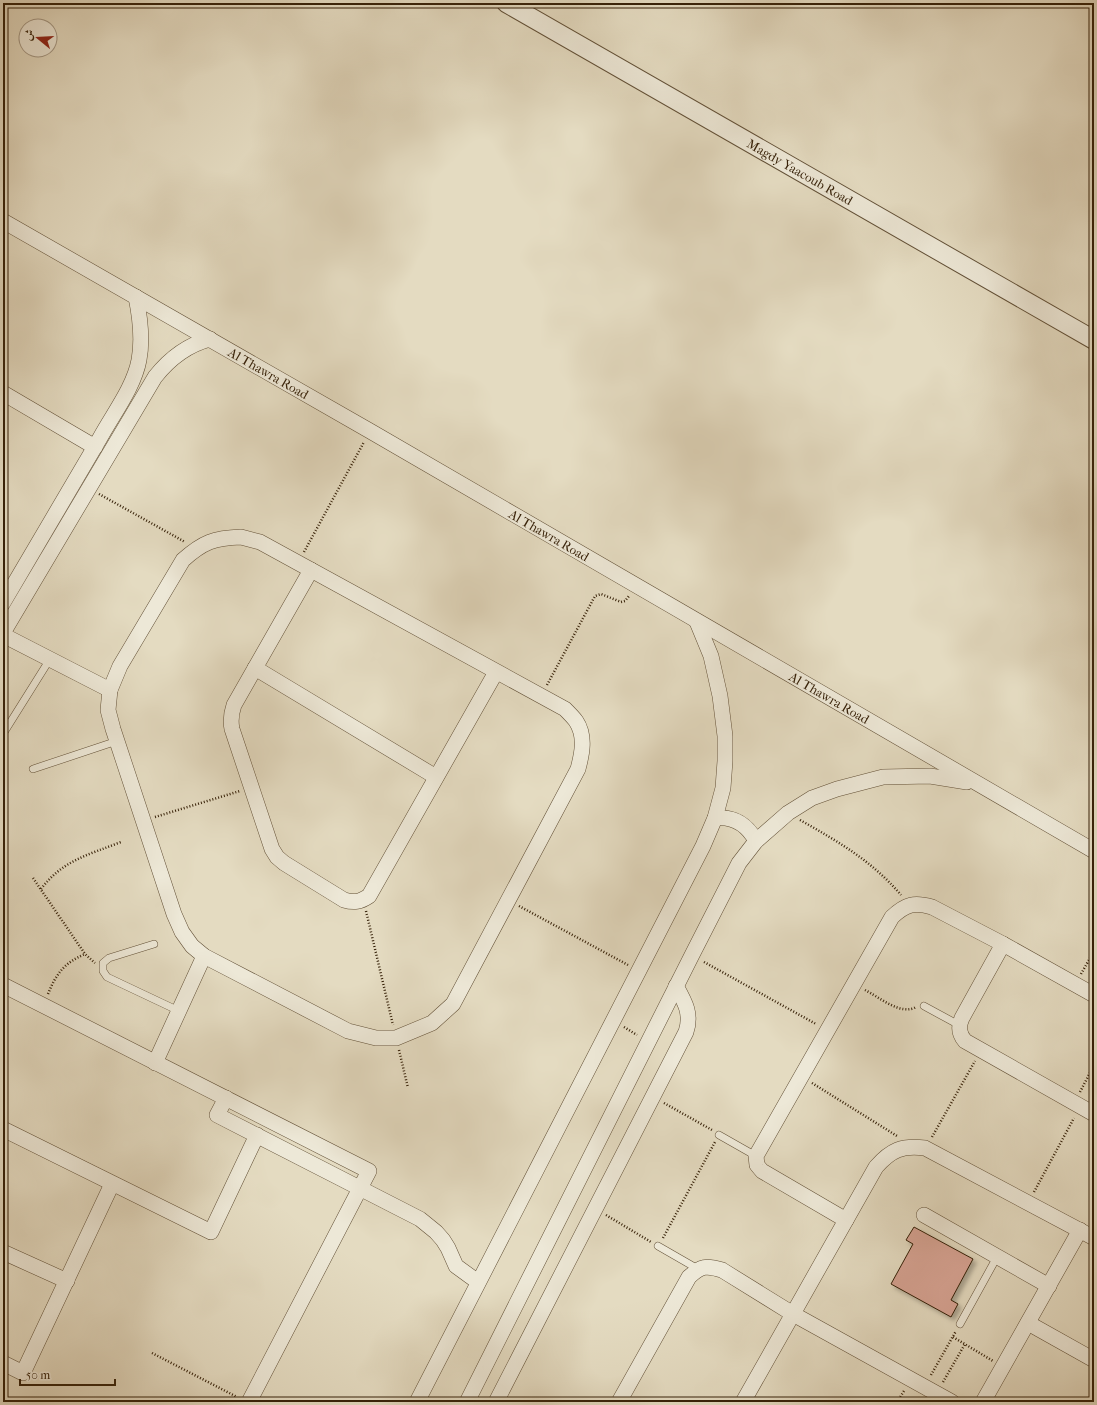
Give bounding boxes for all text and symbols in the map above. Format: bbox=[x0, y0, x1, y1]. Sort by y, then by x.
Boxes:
north arrow bbox=[18, 18, 58, 58]
text: ش bbox=[21, 28, 37, 42]
street label: Magdy Yaacoub Road bbox=[745, 135, 856, 208]
street label: Al Thawra Road bbox=[225, 344, 312, 402]
street label: Al Thawra Road bbox=[506, 505, 593, 564]
street label: Al Thawra Road bbox=[786, 668, 873, 727]
scale bar bbox=[20, 1361, 115, 1387]
text: 50 m bbox=[26, 1368, 50, 1382]

